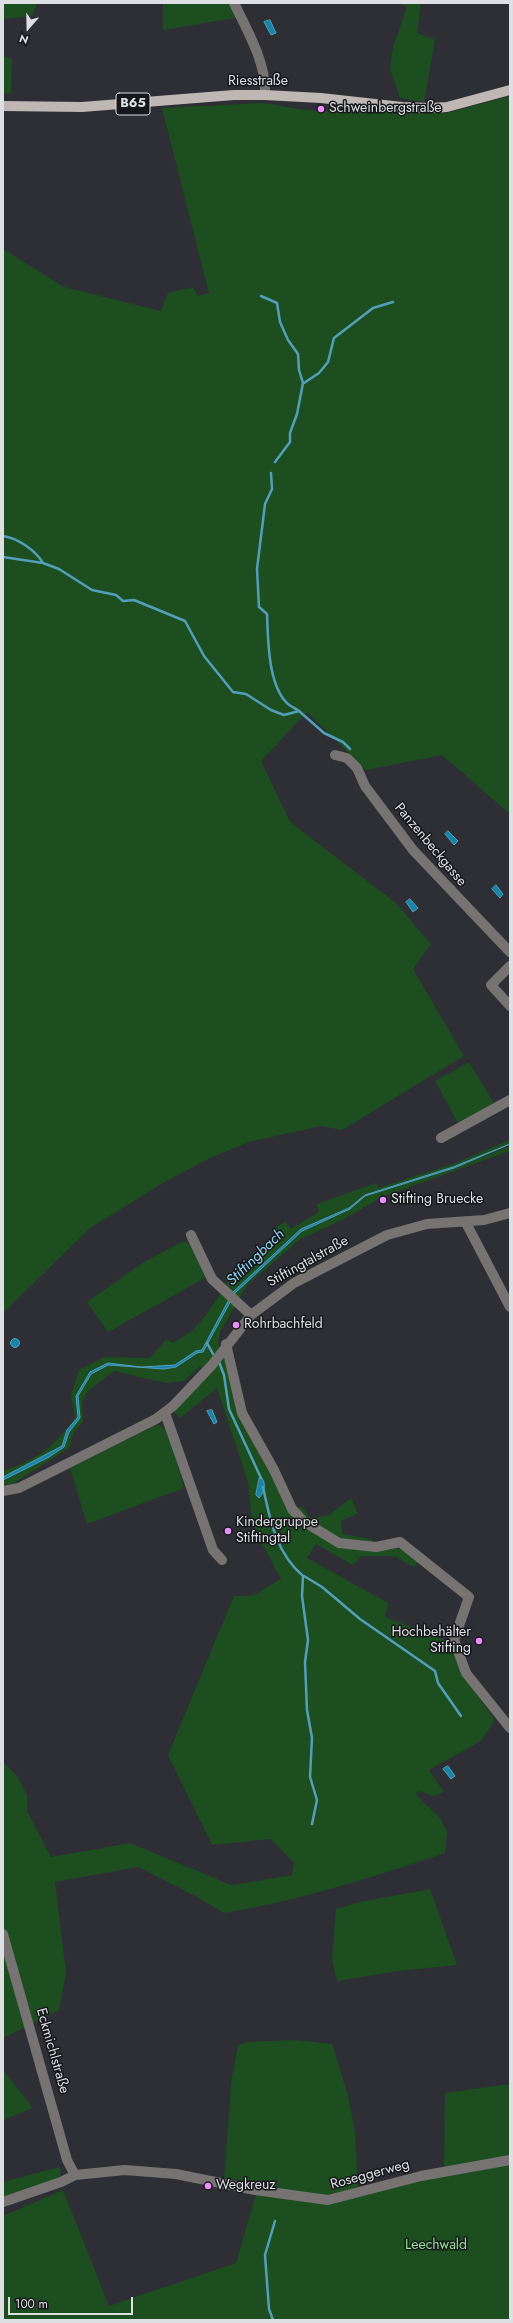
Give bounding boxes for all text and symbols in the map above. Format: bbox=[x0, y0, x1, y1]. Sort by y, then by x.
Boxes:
north arrow bbox=[8, 8, 48, 48]
text: N bbox=[17, 30, 31, 48]
street label: Riesstraße bbox=[228, 74, 288, 90]
road number: B65 bbox=[116, 93, 150, 115]
place label: Schweinbergstraße bbox=[329, 101, 442, 117]
marker: Schweinbergstraße bbox=[316, 104, 326, 114]
street label: Panzenbeckgasse bbox=[390, 800, 470, 890]
place label: Stifting Bruecke bbox=[391, 1192, 483, 1208]
marker: Stifting Bruecke bbox=[378, 1195, 388, 1205]
water label: Stiftingbach bbox=[223, 1226, 289, 1290]
street label: Stiftingtalstraße bbox=[265, 1233, 351, 1291]
place label: Rohrbachfeld bbox=[244, 1317, 323, 1333]
marker: Rohrbachfeld bbox=[231, 1320, 241, 1330]
place label: Kindergruppe Stiftingtal bbox=[236, 1515, 318, 1548]
marker: Kindergruppe Stiftingtal bbox=[223, 1526, 233, 1536]
place label: Hochbehälter Stifting bbox=[391, 1625, 471, 1658]
marker: Hochbehälter Stifting bbox=[474, 1636, 484, 1646]
street label: Eckmichlstraße bbox=[32, 2006, 72, 2096]
street label: Roseggerweg bbox=[329, 2156, 411, 2194]
place label: Wegkreuz bbox=[216, 2178, 276, 2194]
marker: Wegkreuz bbox=[203, 2181, 213, 2191]
park label: Leechwald bbox=[405, 2238, 467, 2254]
scale bar bbox=[10, 2289, 135, 2315]
text: 100 m bbox=[15, 2295, 48, 2313]

